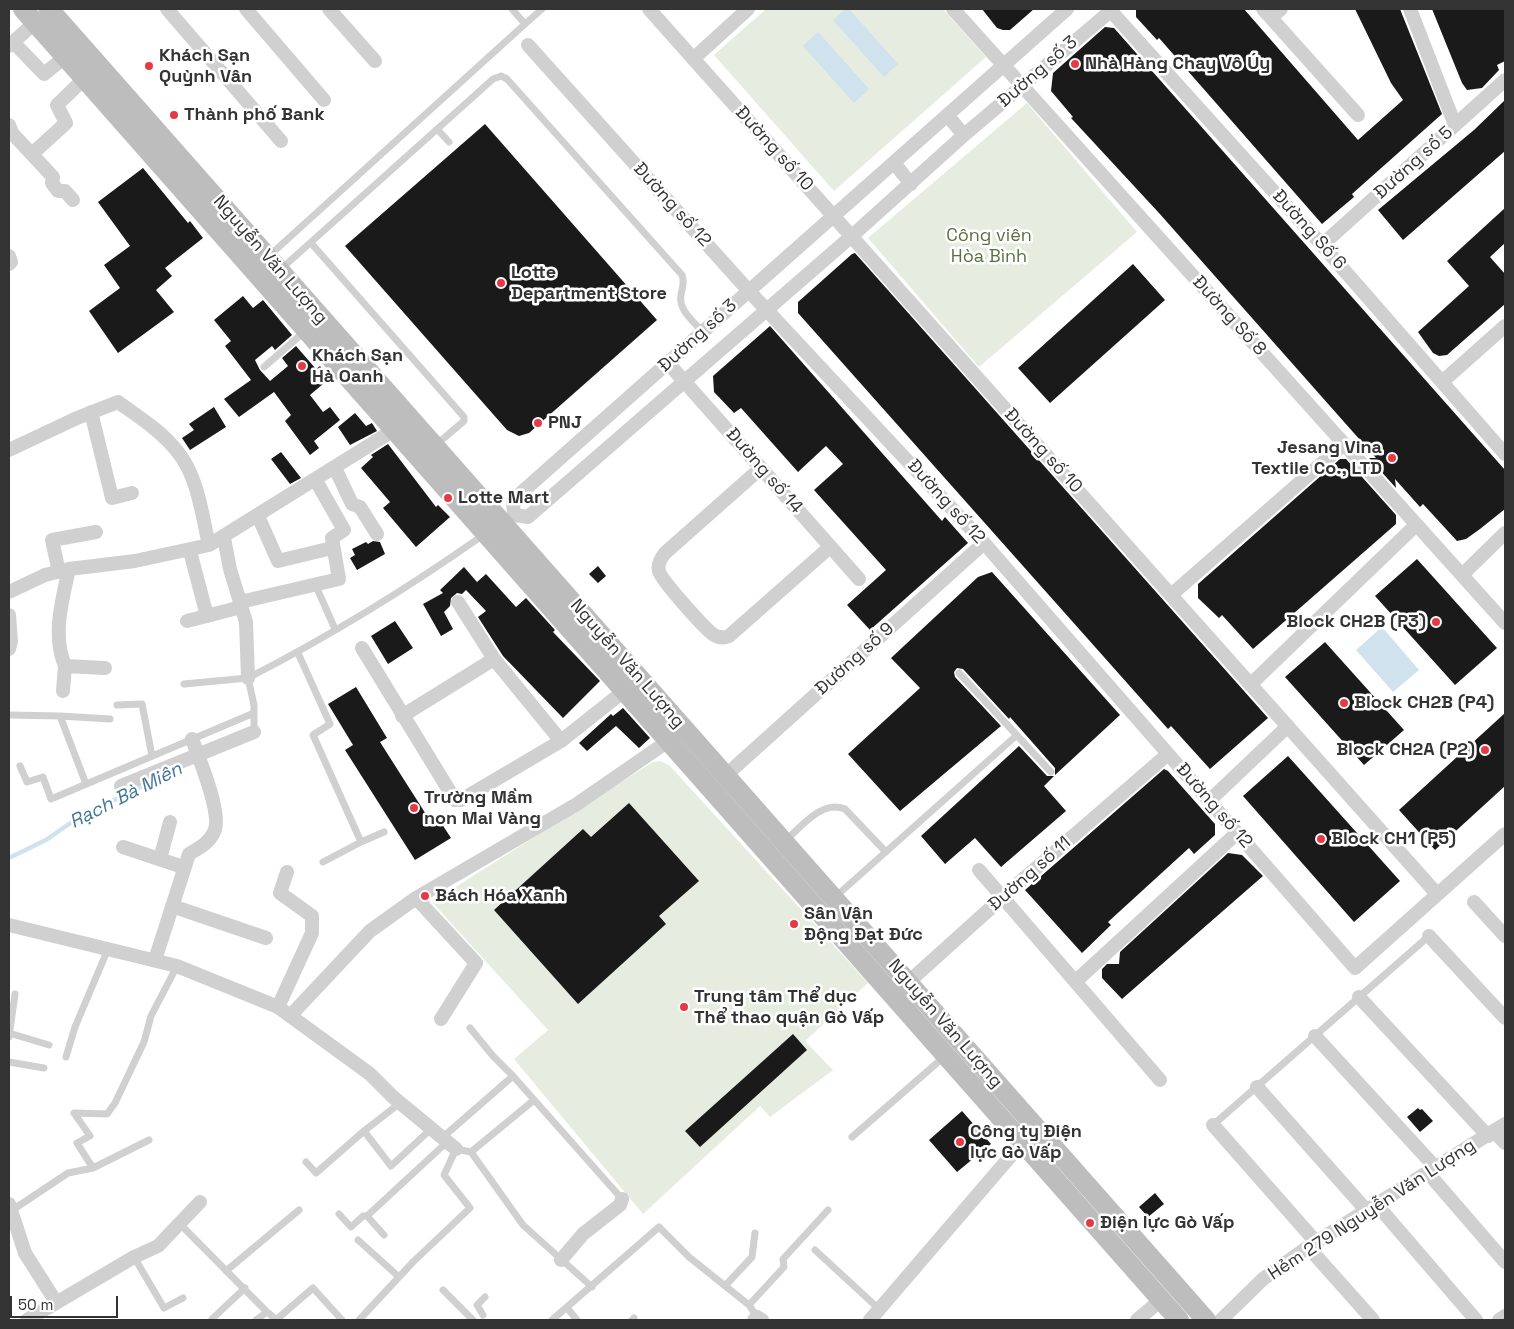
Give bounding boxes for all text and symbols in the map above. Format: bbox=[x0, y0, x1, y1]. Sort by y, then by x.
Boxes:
street label: Đường số 3 bbox=[994, 32, 1082, 112]
place label: Khách Sạn Quỳnh Vân bbox=[159, 45, 252, 88]
place label: Nhà Hàng Chay Vô Úy bbox=[1085, 53, 1270, 75]
marker: Nhà Hàng Chay Vô Úy bbox=[1069, 58, 1081, 70]
marker: Khách Sạn Quỳnh Vân bbox=[143, 60, 155, 72]
street label: Đường số 10 bbox=[730, 102, 818, 196]
place label: Thành phố Bank bbox=[184, 104, 325, 126]
marker: Thành phố Bank bbox=[168, 109, 180, 121]
street label: Đường số 5 bbox=[1370, 122, 1458, 204]
street label: Đường số 12 bbox=[629, 159, 715, 251]
street label: Đường Số 6 bbox=[1268, 186, 1350, 274]
street label: Nguyễn Văn Lượng bbox=[208, 191, 332, 329]
park label: Công viên Hòa Bình bbox=[946, 225, 1032, 268]
place label: Lotte Department Store bbox=[511, 262, 667, 304]
street label: Đường Số 8 bbox=[1188, 272, 1270, 360]
marker: Lotte Department Store bbox=[495, 277, 507, 289]
street label: Đường số 3 bbox=[654, 295, 742, 377]
place label: Khách Sạn Hà Oanh bbox=[312, 345, 403, 388]
marker: Khách Sạn Hà Oanh bbox=[296, 360, 308, 372]
street label: Đường số 10 bbox=[999, 404, 1087, 498]
place label: PNJ bbox=[548, 412, 582, 434]
marker: PNJ bbox=[532, 417, 544, 429]
street label: Đường số 14 bbox=[721, 424, 807, 518]
place label: Jesang Vina Textile Co., LTD bbox=[1252, 437, 1382, 479]
marker: Jesang Vina Textile Co., LTD bbox=[1386, 452, 1398, 464]
street label: Đường số 12 bbox=[903, 456, 989, 548]
place label: Lotte Mart bbox=[458, 487, 549, 509]
marker: Lotte Mart bbox=[442, 492, 454, 504]
street label: Nguyễn Văn Lượng bbox=[565, 595, 689, 733]
place label: Block CH2B (P3) bbox=[1286, 611, 1426, 633]
marker: Block CH2B (P3) bbox=[1430, 616, 1442, 628]
street label: Đường số 9 bbox=[811, 618, 899, 700]
place label: Block CH2B (P4) bbox=[1354, 692, 1494, 714]
marker: Block CH2B (P4) bbox=[1338, 697, 1350, 709]
place label: Block CH2A (P2) bbox=[1336, 739, 1475, 761]
marker: Block CH2A (P2) bbox=[1479, 744, 1491, 756]
water label: Rạch Bà Miên bbox=[66, 758, 186, 834]
street label: Đường số 12 bbox=[1171, 759, 1257, 853]
place label: Trường Mầm non Mai Vàng bbox=[424, 787, 541, 830]
marker: Trường Mầm non Mai Vàng bbox=[408, 802, 420, 814]
place label: Block CH1 (P5) bbox=[1331, 828, 1456, 850]
street label: Đường số 11 bbox=[984, 832, 1076, 916]
marker: Block CH1 (P5) bbox=[1315, 833, 1327, 845]
place label: Bách Hóa Xanh bbox=[435, 885, 565, 907]
marker: Bách Hóa Xanh bbox=[419, 890, 431, 902]
place label: Sân Vận Động Đạt Đức bbox=[804, 903, 923, 946]
marker: Sân Vận Động Đạt Đức bbox=[788, 918, 800, 930]
street label: Nguyễn Văn Lượng bbox=[883, 955, 1007, 1093]
place label: Trung tâm Thể dục Thể thao quận Gò Vấp bbox=[694, 986, 884, 1028]
marker: Trung tâm Thể dục Thể thao quận Gò Vấp bbox=[678, 1001, 690, 1013]
place label: Công ty Điện lực Gò Vấp bbox=[970, 1121, 1082, 1164]
street label: Hẻm 279 Nguyễn Văn Lượng bbox=[1264, 1135, 1480, 1285]
marker: Công ty Điện lực Gò Vấp bbox=[954, 1136, 966, 1148]
place label: Điện lực Gò Vấp bbox=[1100, 1212, 1234, 1234]
marker: Điện lực Gò Vấp bbox=[1084, 1217, 1096, 1229]
scale bar bbox=[12, 1286, 120, 1318]
text: 50 m bbox=[18, 1295, 53, 1314]

